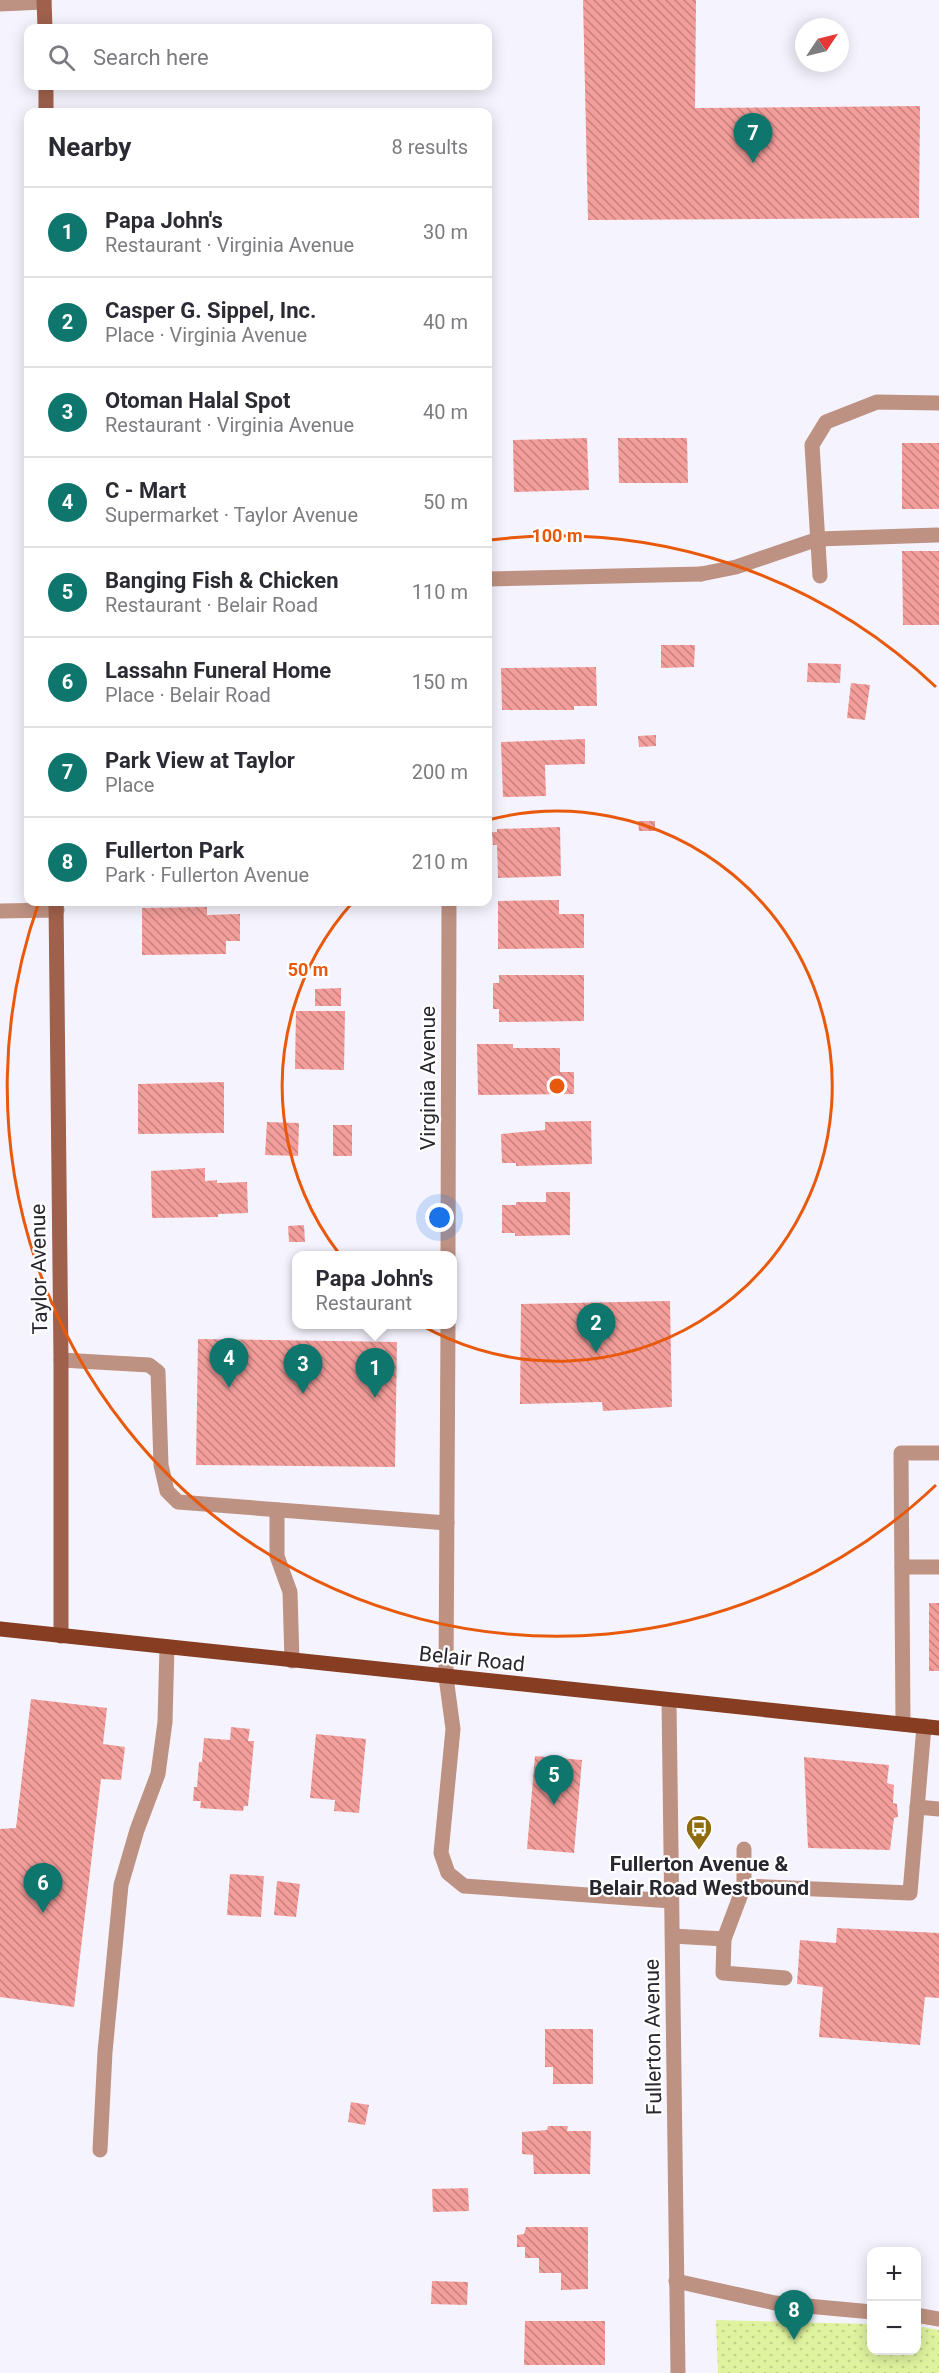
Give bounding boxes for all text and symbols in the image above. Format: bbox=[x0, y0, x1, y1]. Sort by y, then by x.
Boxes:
north arrow bbox=[795, 18, 849, 72]
search box bbox=[24, 24, 492, 90]
icon: search bbox=[45, 41, 78, 74]
text: Search here bbox=[93, 45, 209, 70]
pin: 7 bbox=[734, 114, 772, 163]
text: Nearby bbox=[48, 132, 131, 162]
text: 8 results bbox=[392, 135, 468, 159]
text: Papa John's bbox=[105, 208, 223, 233]
text: 1 bbox=[62, 220, 73, 244]
text: 30 m bbox=[423, 220, 468, 244]
text: Restaurant · Virginia Avenue bbox=[105, 233, 354, 257]
text: Casper G. Sippel, Inc. bbox=[105, 298, 316, 323]
text: 2 bbox=[62, 310, 73, 334]
text: 40 m bbox=[423, 310, 468, 334]
text: Place · Virginia Avenue bbox=[105, 323, 307, 347]
text: Otoman Halal Spot bbox=[105, 388, 290, 413]
text: 3 bbox=[62, 400, 73, 424]
text: 40 m bbox=[423, 400, 468, 424]
text: Restaurant · Virginia Avenue bbox=[105, 413, 354, 437]
text: C - Mart bbox=[105, 478, 186, 503]
text: 4 bbox=[62, 490, 73, 514]
text: 50 m bbox=[423, 490, 468, 514]
text: Supermarket · Taylor Avenue bbox=[105, 503, 358, 527]
text: 100 m bbox=[531, 525, 583, 546]
text: Banging Fish & Chicken bbox=[105, 568, 339, 593]
text: 5 bbox=[62, 580, 73, 604]
text: 110 m bbox=[412, 580, 468, 604]
text: Restaurant · Belair Road bbox=[105, 593, 318, 617]
text: Lassahn Funeral Home bbox=[105, 658, 331, 683]
text: 6 bbox=[62, 670, 73, 694]
text: 150 m bbox=[412, 670, 468, 694]
text: Place · Belair Road bbox=[105, 683, 271, 707]
text: Park View at Taylor bbox=[105, 748, 295, 773]
text: 7 bbox=[62, 760, 73, 784]
text: 200 m bbox=[412, 760, 468, 784]
text: Place bbox=[105, 773, 154, 797]
text: Fullerton Park bbox=[105, 838, 244, 863]
text: 8 bbox=[62, 850, 73, 874]
text: 210 m bbox=[412, 850, 468, 874]
text: Park · Fullerton Avenue bbox=[105, 863, 309, 887]
text: 50 m bbox=[288, 959, 328, 980]
street label: Virginia Avenue bbox=[416, 1006, 440, 1150]
centre of rings bbox=[547, 1076, 567, 1096]
street label: Taylor Avenue bbox=[26, 1203, 52, 1335]
your location bbox=[425, 1203, 454, 1232]
popup bbox=[292, 1251, 457, 1329]
text: Papa John's bbox=[316, 1266, 433, 1291]
text: Restaurant bbox=[316, 1291, 412, 1315]
pin: 2 bbox=[576, 1304, 616, 1353]
pin: 4 bbox=[210, 1338, 248, 1388]
pin: 3 bbox=[284, 1344, 322, 1394]
pin: 1 bbox=[356, 1348, 394, 1398]
street label: Belair Road bbox=[418, 1642, 526, 1676]
pin: 5 bbox=[534, 1756, 574, 1805]
bus stop icon: Fullerton Avenue & Belair Road Westbound bbox=[684, 1813, 714, 1851]
place label: Fullerton Avenue & Belair Road Westbound bbox=[589, 1852, 809, 1900]
pin: 6 bbox=[24, 1864, 63, 1913]
street label: Fullerton Avenue bbox=[640, 1959, 666, 2115]
map controls bbox=[867, 2247, 921, 2355]
button: + bbox=[867, 2247, 921, 2301]
pin: 8 bbox=[774, 2290, 814, 2340]
button: − bbox=[867, 2301, 921, 2355]

